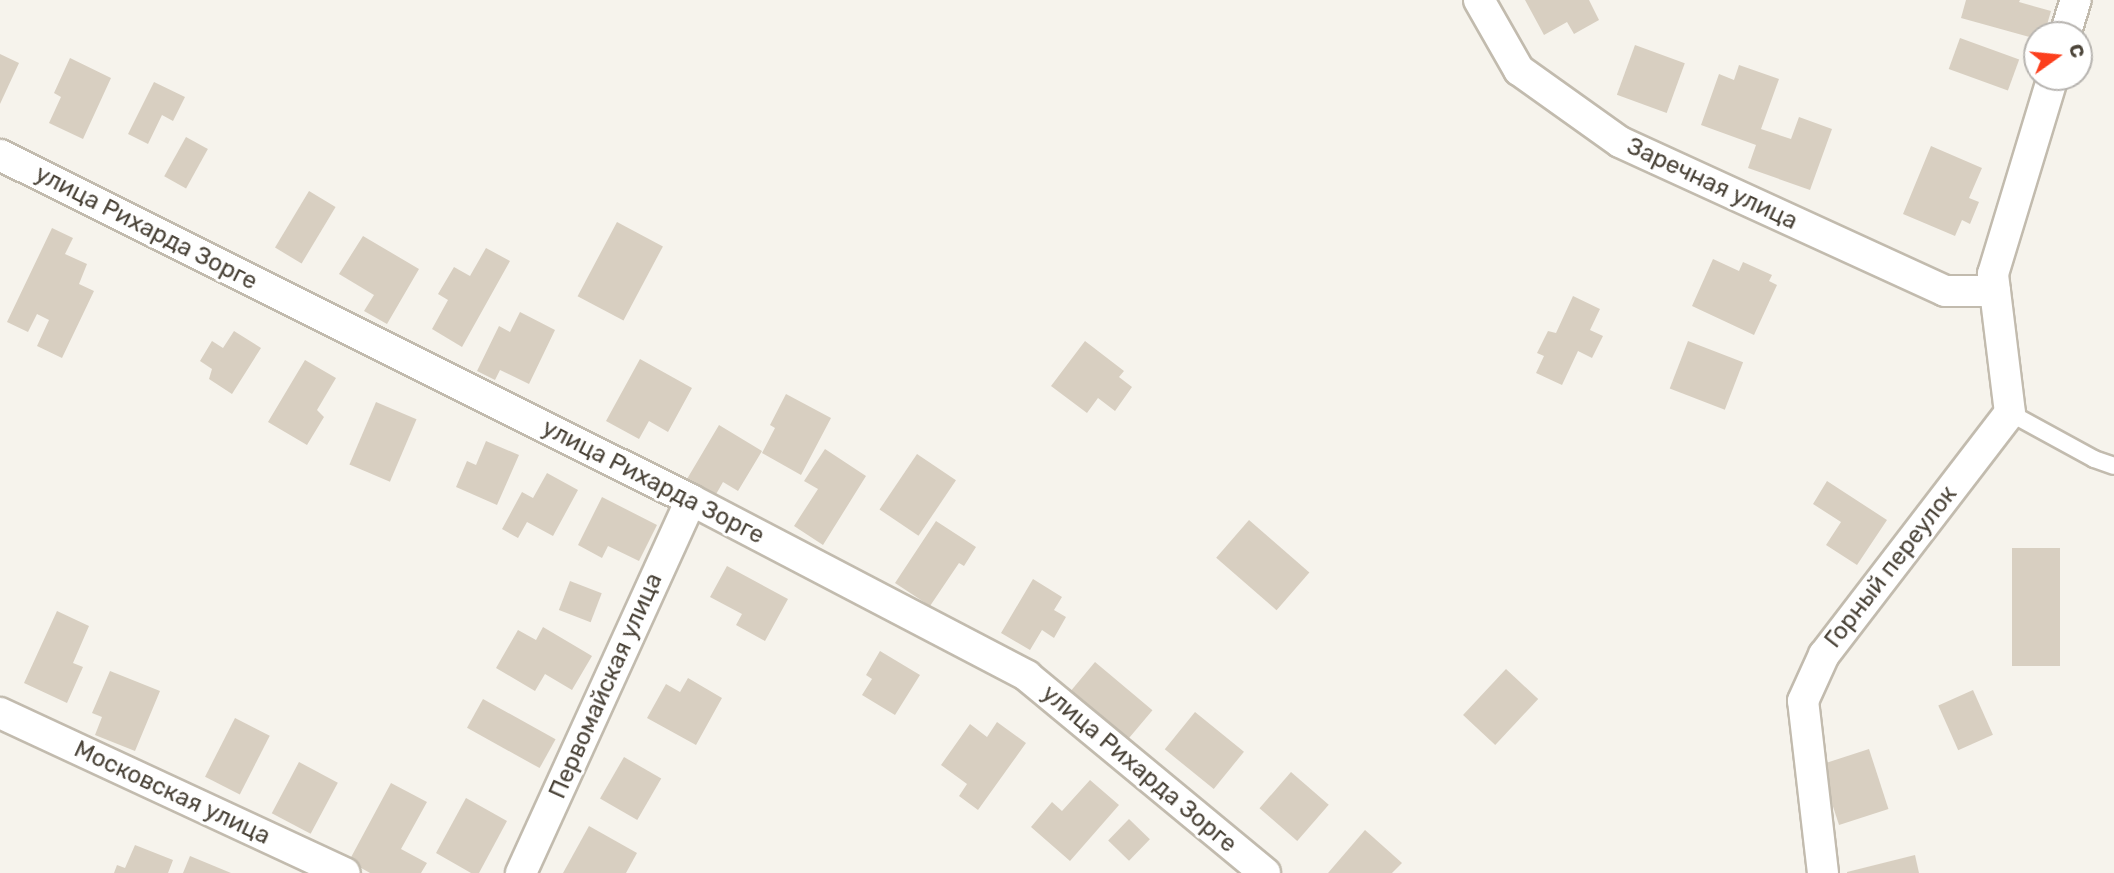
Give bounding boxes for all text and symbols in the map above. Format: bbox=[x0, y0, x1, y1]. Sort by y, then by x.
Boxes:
north arrow bbox=[2023, 21, 2093, 91]
text: С bbox=[2064, 42, 2090, 60]
street label: Заречная улица bbox=[1622, 132, 1802, 236]
street label: улица Рихарда Зорге bbox=[30, 159, 262, 297]
street label: улица Рихарда Зорге bbox=[537, 413, 769, 551]
street label: Горный переулок bbox=[1819, 480, 1963, 654]
street label: Первомайская улица bbox=[543, 569, 669, 803]
street label: улица Рихарда Зорге bbox=[1036, 679, 1242, 859]
street label: Московская улица bbox=[69, 735, 275, 851]

